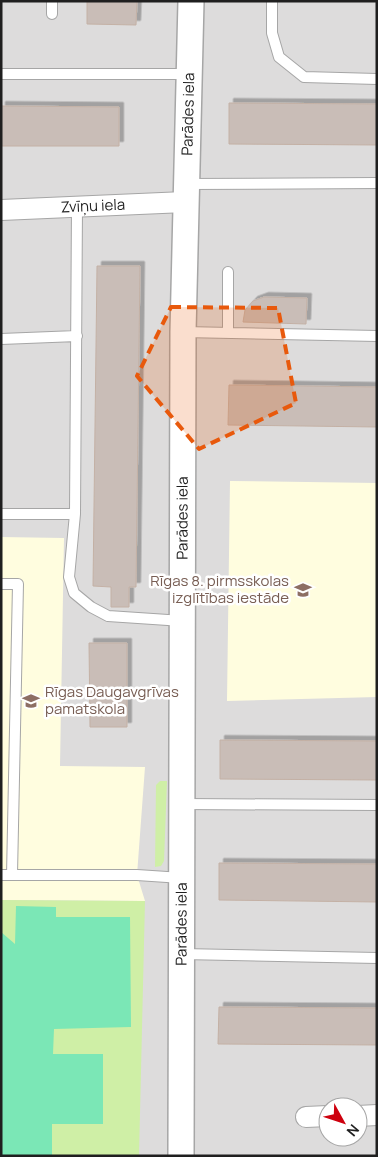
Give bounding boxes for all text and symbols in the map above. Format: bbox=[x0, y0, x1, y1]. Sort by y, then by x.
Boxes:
street label: Parādes iela bbox=[176, 72, 199, 156]
street label: Zvīņu iela bbox=[60, 194, 126, 217]
street label: Parādes iela bbox=[171, 476, 193, 560]
place label: Rīgas 8. pirmsskolas izglītības iestāde bbox=[150, 570, 289, 608]
school or university icon: Rīgas 8. pirmsskolas izglītības iestāde bbox=[293, 580, 313, 600]
place label: Rīgas Daugavgrīvas pamatskola bbox=[45, 681, 179, 719]
school or university icon: Rīgas Daugavgrīvas pamatskola bbox=[21, 691, 41, 711]
street label: Parādes iela bbox=[170, 882, 192, 966]
north arrow bbox=[318, 1097, 368, 1147]
text: N bbox=[343, 1121, 364, 1141]

